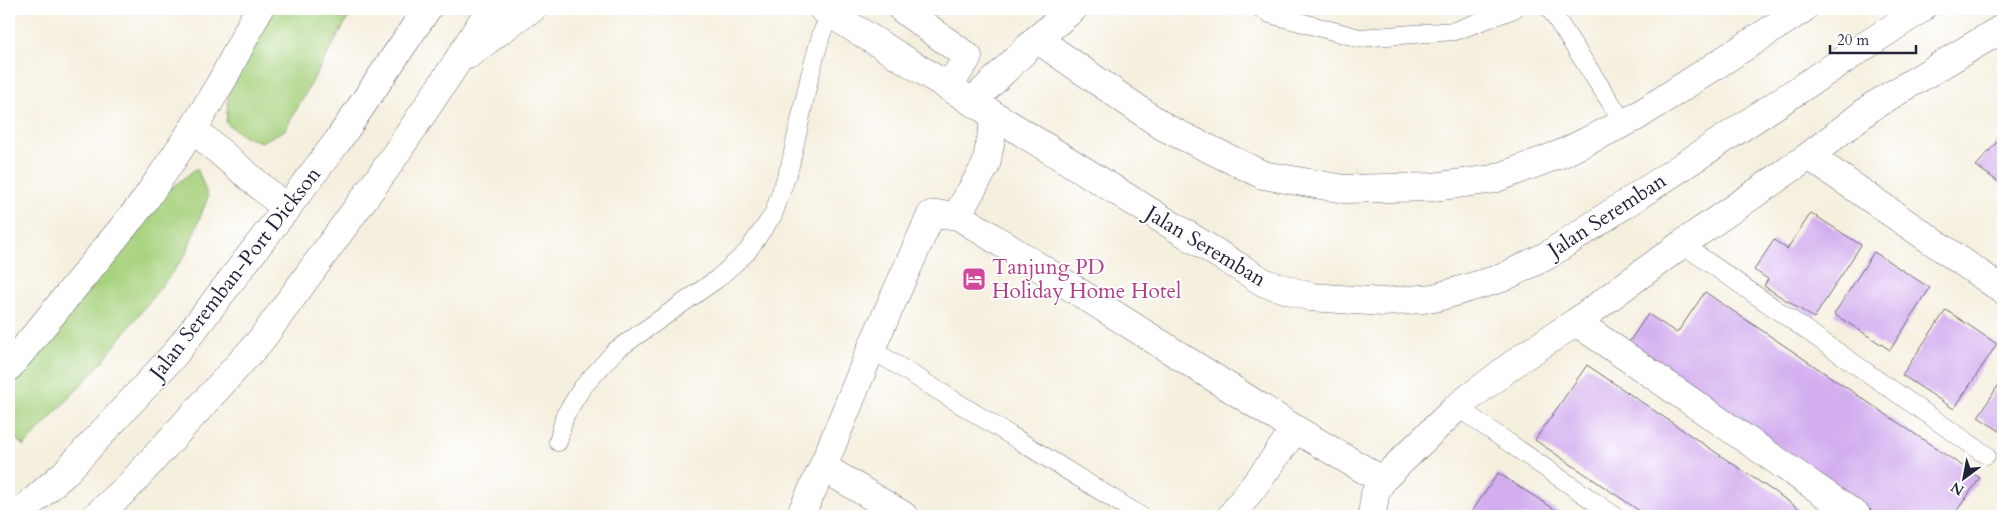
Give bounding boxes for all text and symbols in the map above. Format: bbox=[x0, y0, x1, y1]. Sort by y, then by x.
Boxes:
scale bar bbox=[1830, 22, 1916, 54]
text: 20 m bbox=[1837, 30, 1869, 50]
street label: Jalan Seremban-Port Dickson bbox=[141, 161, 328, 388]
street label: Jalan Seremban bbox=[1540, 166, 1672, 266]
street label: Jalan Seremban bbox=[1138, 198, 1271, 294]
place label: Tanjung PD Holiday Home Hotel bbox=[992, 253, 1181, 306]
hotel icon: Tanjung PD Holiday Home Hotel bbox=[961, 266, 987, 292]
north arrow bbox=[1940, 452, 1990, 502]
text: N bbox=[1947, 477, 1968, 500]

